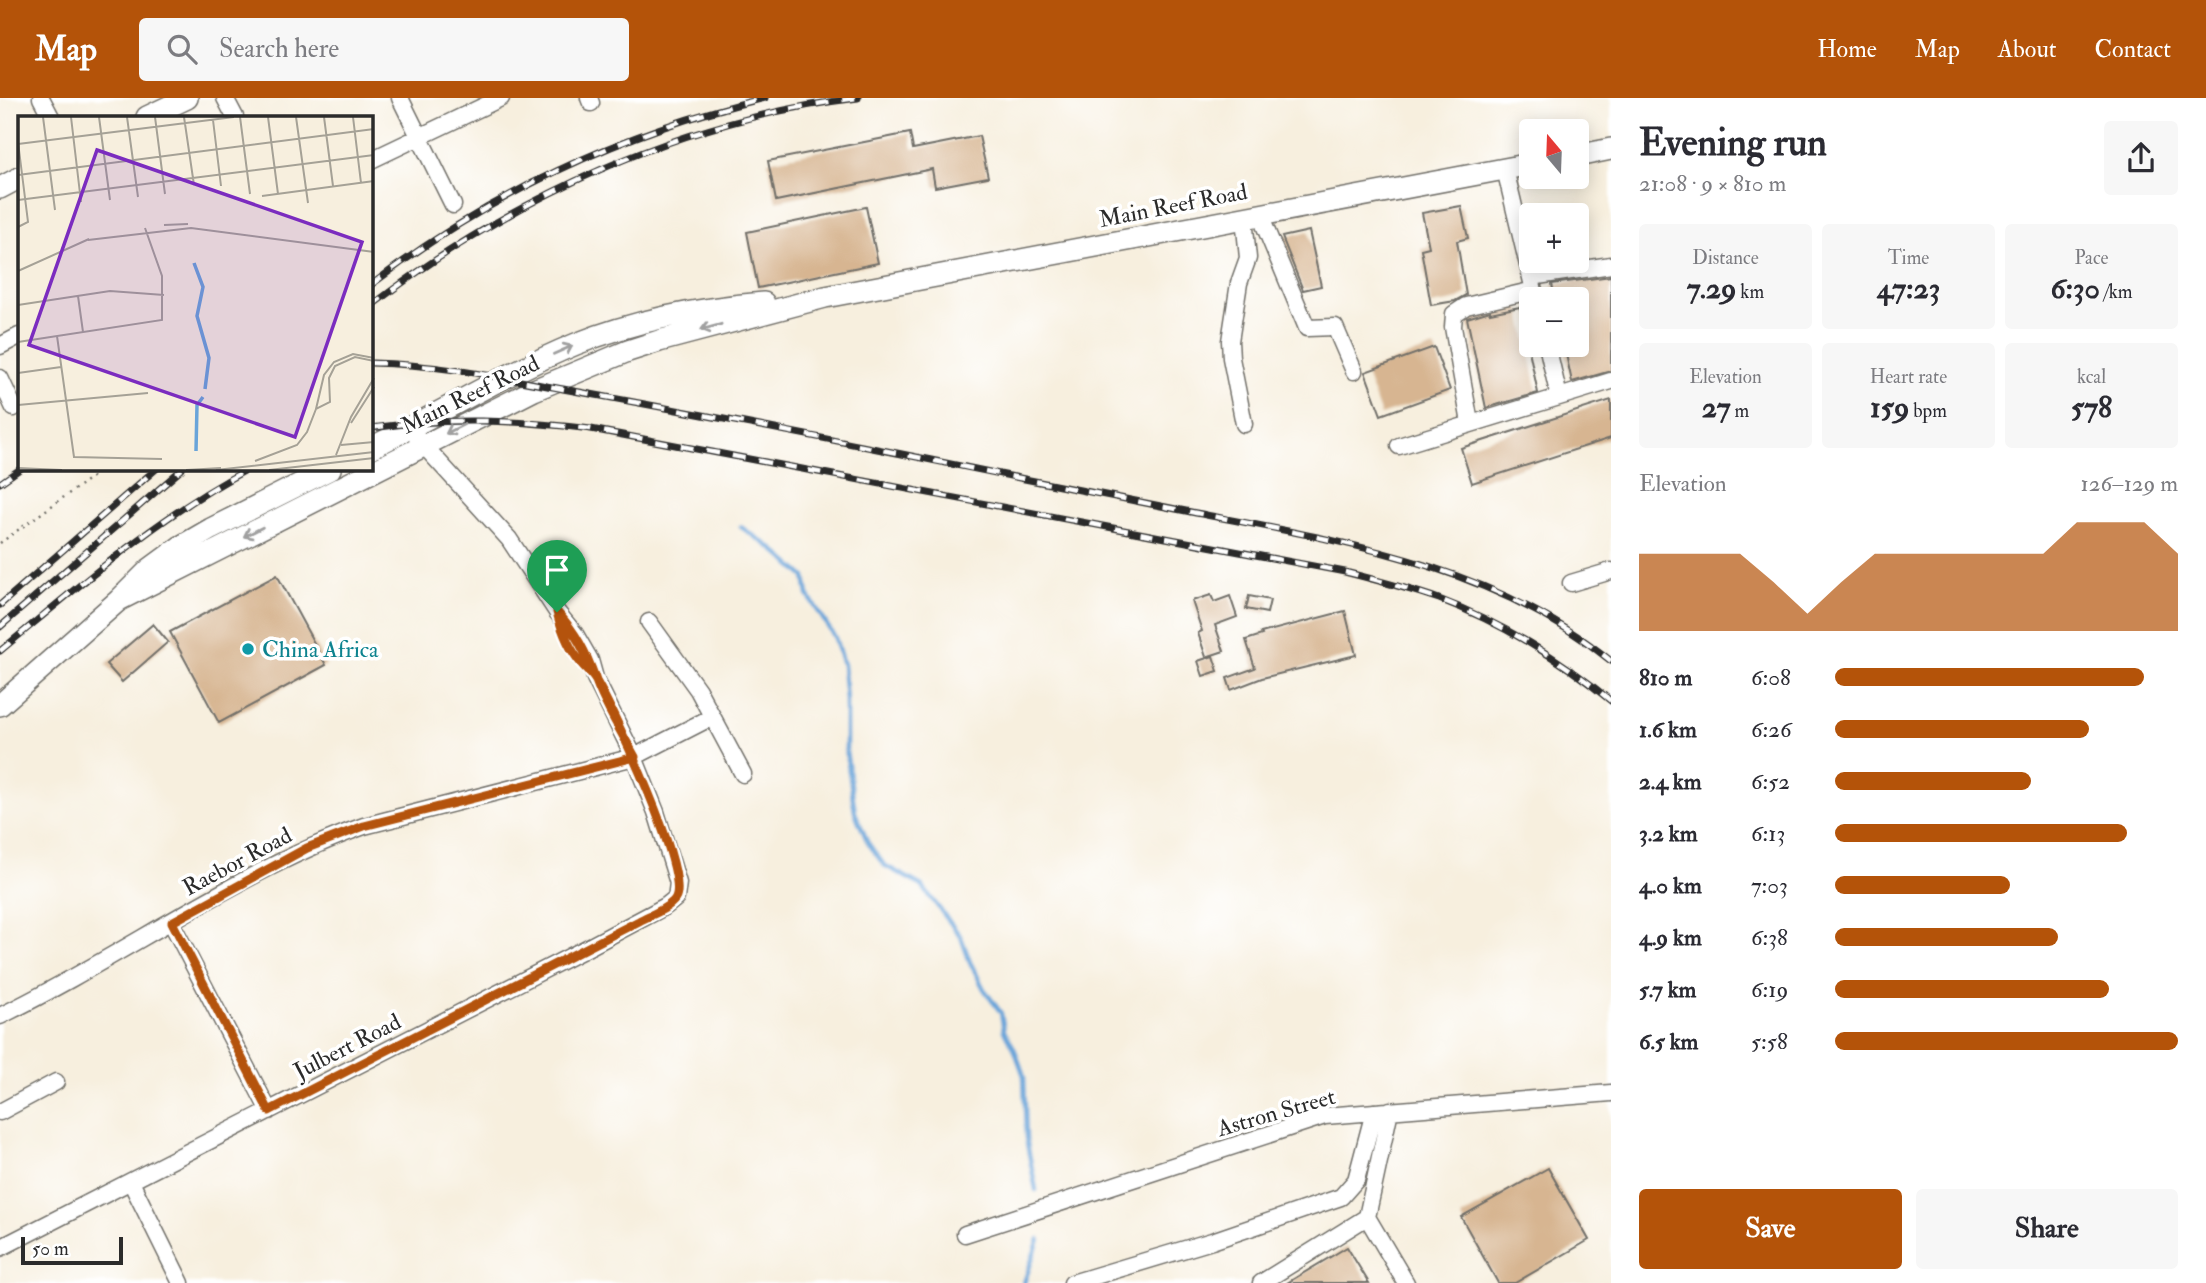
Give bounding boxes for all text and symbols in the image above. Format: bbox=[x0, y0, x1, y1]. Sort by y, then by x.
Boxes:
search box bbox=[139, 18, 629, 81]
text: Map bbox=[35, 29, 97, 70]
icon: search bbox=[163, 30, 201, 68]
text: Search here bbox=[219, 33, 339, 65]
text: Home bbox=[1817, 34, 1877, 65]
text: Map bbox=[1915, 34, 1960, 65]
text: About bbox=[1998, 34, 2057, 65]
text: Contact bbox=[2095, 34, 2171, 65]
inset map bbox=[18, 116, 373, 471]
north arrow bbox=[1519, 119, 1589, 189]
map controls bbox=[1519, 119, 1589, 357]
text: Evening run bbox=[1639, 119, 1827, 167]
button: share bbox=[2104, 121, 2178, 195]
text: 21:08 · 9 × 810 m bbox=[1639, 169, 1786, 198]
street label: Main Reef Road bbox=[1097, 177, 1250, 234]
button: + bbox=[1519, 203, 1589, 273]
text: Distance bbox=[1692, 246, 1759, 270]
text: Time bbox=[1888, 246, 1929, 270]
text: Pace bbox=[2074, 246, 2109, 270]
text: 7.29 bbox=[1687, 270, 1736, 307]
text: 47:23 bbox=[1877, 270, 1940, 307]
text: 6:30 bbox=[2050, 270, 2100, 307]
text: km bbox=[1736, 280, 1764, 304]
text: /km bbox=[2100, 280, 2133, 304]
button: − bbox=[1519, 287, 1589, 357]
one-way arrow bbox=[701, 321, 723, 334]
one-way arrow bbox=[551, 343, 573, 356]
street label: Main Reef Road bbox=[396, 348, 544, 440]
text: Elevation bbox=[1689, 365, 1762, 389]
text: Heart rate bbox=[1870, 365, 1947, 389]
text: kcal bbox=[2077, 365, 2106, 389]
text: 27 bbox=[1702, 389, 1731, 426]
text: 159 bbox=[1870, 389, 1909, 426]
text: 578 bbox=[2071, 389, 2112, 426]
text: m bbox=[1731, 399, 1749, 423]
text: bpm bbox=[1909, 399, 1947, 423]
one-way arrow bbox=[446, 423, 466, 437]
text: Elevation bbox=[1639, 469, 1727, 498]
text: 126–129 m bbox=[2081, 469, 2178, 498]
one-way arrow bbox=[243, 526, 264, 540]
pin bbox=[527, 540, 587, 612]
icon: arrive bbox=[538, 551, 576, 589]
place label: China Africa bbox=[262, 635, 379, 664]
marker: China Africa bbox=[240, 641, 256, 657]
text: 810 m bbox=[1639, 663, 1692, 692]
text: 6:08 bbox=[1751, 663, 1791, 692]
text: 1.6 km bbox=[1639, 715, 1697, 744]
text: 6:26 bbox=[1751, 715, 1792, 744]
text: 2.4 km bbox=[1639, 767, 1702, 796]
text: 6:52 bbox=[1751, 767, 1790, 796]
text: 3.2 km bbox=[1639, 819, 1698, 848]
text: 6:13 bbox=[1751, 819, 1785, 848]
street label: Raebor Road bbox=[178, 821, 297, 902]
text: 4.0 km bbox=[1639, 871, 1702, 900]
text: 7:03 bbox=[1751, 871, 1788, 900]
text: 4.9 km bbox=[1639, 923, 1702, 952]
text: 6:38 bbox=[1751, 923, 1788, 952]
text: 5.7 km bbox=[1639, 975, 1696, 1004]
text: 6:19 bbox=[1751, 975, 1788, 1004]
street label: Julbert Road bbox=[288, 1007, 406, 1086]
text: 6.5 km bbox=[1639, 1027, 1698, 1056]
text: 5:58 bbox=[1751, 1027, 1788, 1056]
street label: Astron Street bbox=[1213, 1082, 1339, 1143]
button: Save bbox=[1639, 1189, 1902, 1269]
button: Share bbox=[1916, 1189, 2178, 1269]
scale bar bbox=[21, 1234, 122, 1266]
text: 50 m bbox=[32, 1237, 69, 1261]

